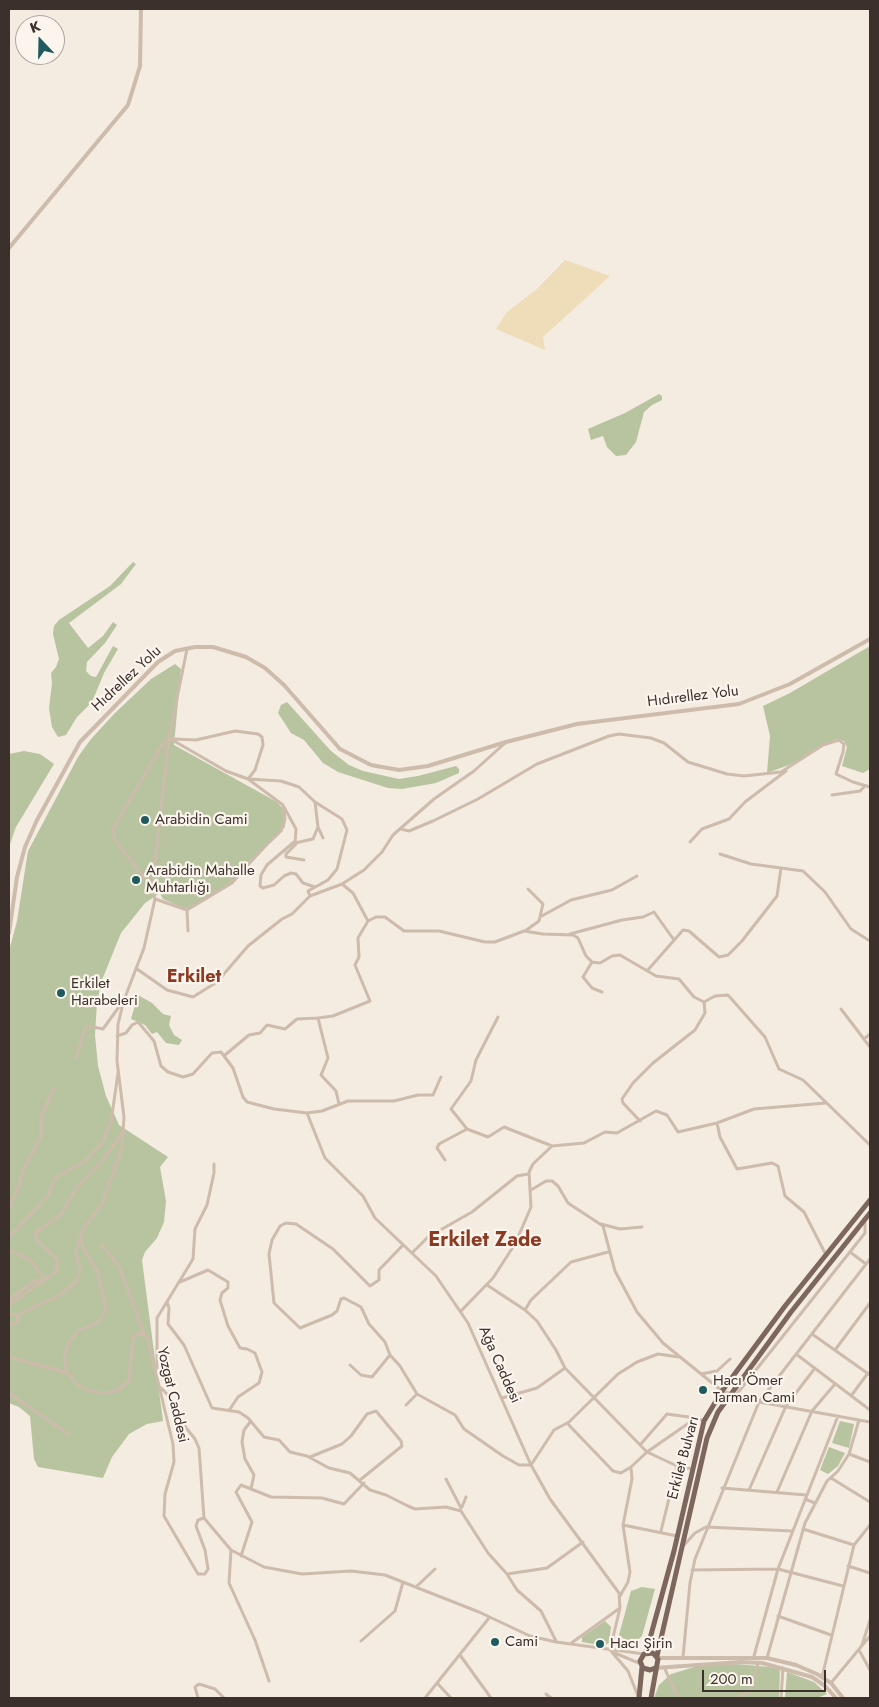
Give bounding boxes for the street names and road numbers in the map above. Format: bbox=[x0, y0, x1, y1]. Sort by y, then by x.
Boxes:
street label: Hıdrellez Yolu bbox=[89, 642, 165, 716]
street label: Hıdırellez Yolu bbox=[646, 682, 740, 712]
street label: Ağa Caddesi bbox=[474, 1324, 524, 1406]
street label: Yozgat Caddesi bbox=[152, 1345, 192, 1445]
street label: Erkilet Bulvarı bbox=[664, 1414, 704, 1502]

